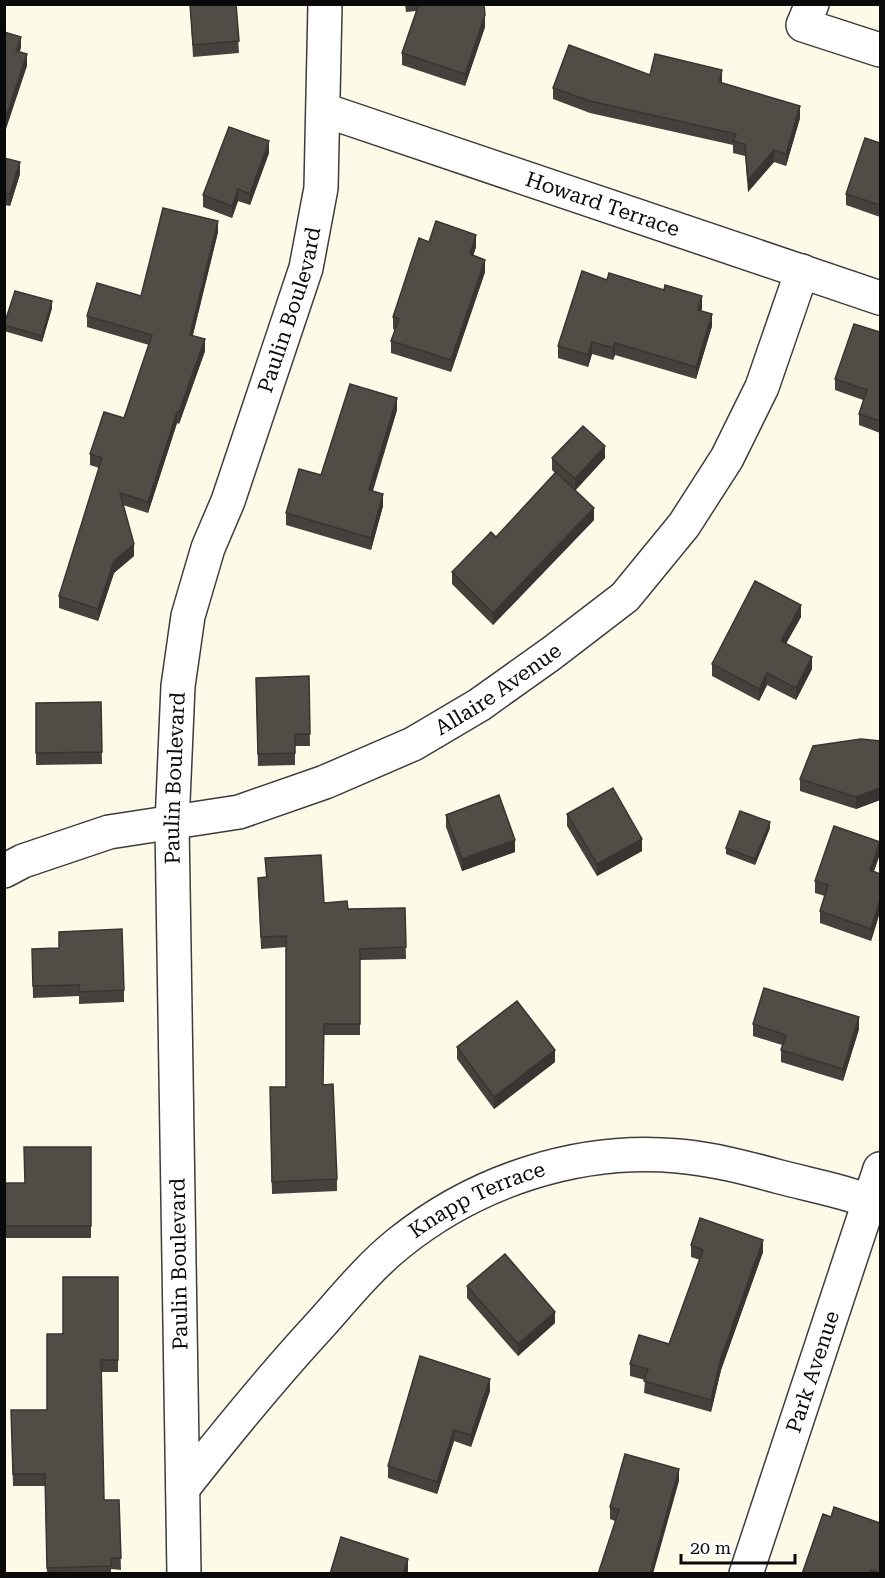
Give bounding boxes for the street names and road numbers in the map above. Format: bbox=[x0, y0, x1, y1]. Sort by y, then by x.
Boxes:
street label: Howard Terrace bbox=[522, 167, 683, 241]
street label: Paulin Boulevard bbox=[253, 224, 326, 396]
street label: Allaire Avenue bbox=[431, 638, 566, 740]
street label: Paulin Boulevard bbox=[160, 691, 190, 865]
street label: Knapp Terrace bbox=[404, 1157, 548, 1243]
street label: Paulin Boulevard bbox=[165, 1177, 193, 1350]
street label: Park Avenue bbox=[782, 1308, 844, 1436]

